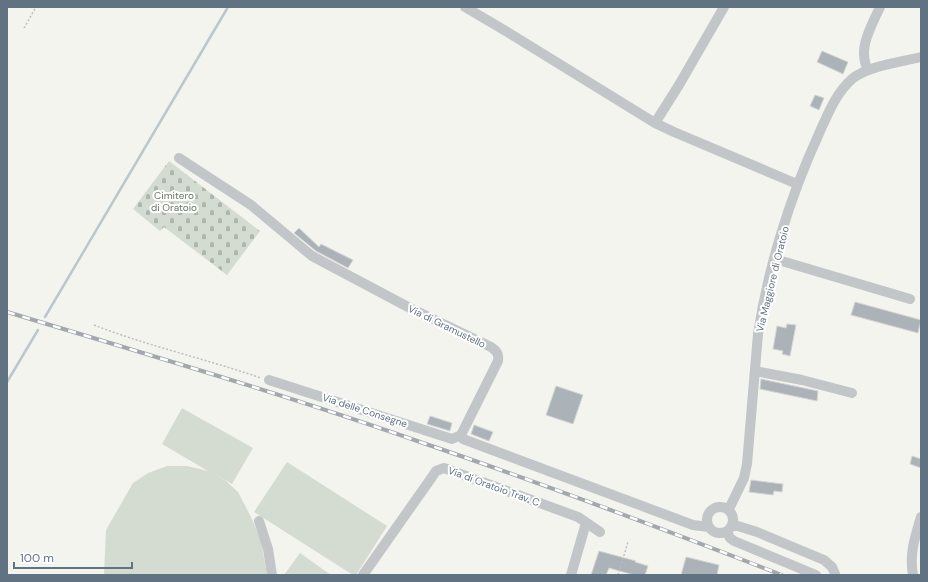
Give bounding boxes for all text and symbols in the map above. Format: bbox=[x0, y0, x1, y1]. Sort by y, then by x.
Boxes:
park label: Cimitero di Oratoio bbox=[151, 189, 197, 214]
street label: Via Maggiore di Oratoio bbox=[753, 225, 792, 333]
street label: Via di Gramustello bbox=[406, 302, 488, 351]
street label: Via delle Consegne bbox=[321, 391, 409, 430]
street label: Via di Oratoio Trav. C bbox=[446, 464, 541, 509]
scale bar bbox=[14, 544, 132, 570]
text: 100 m bbox=[20, 550, 54, 566]

